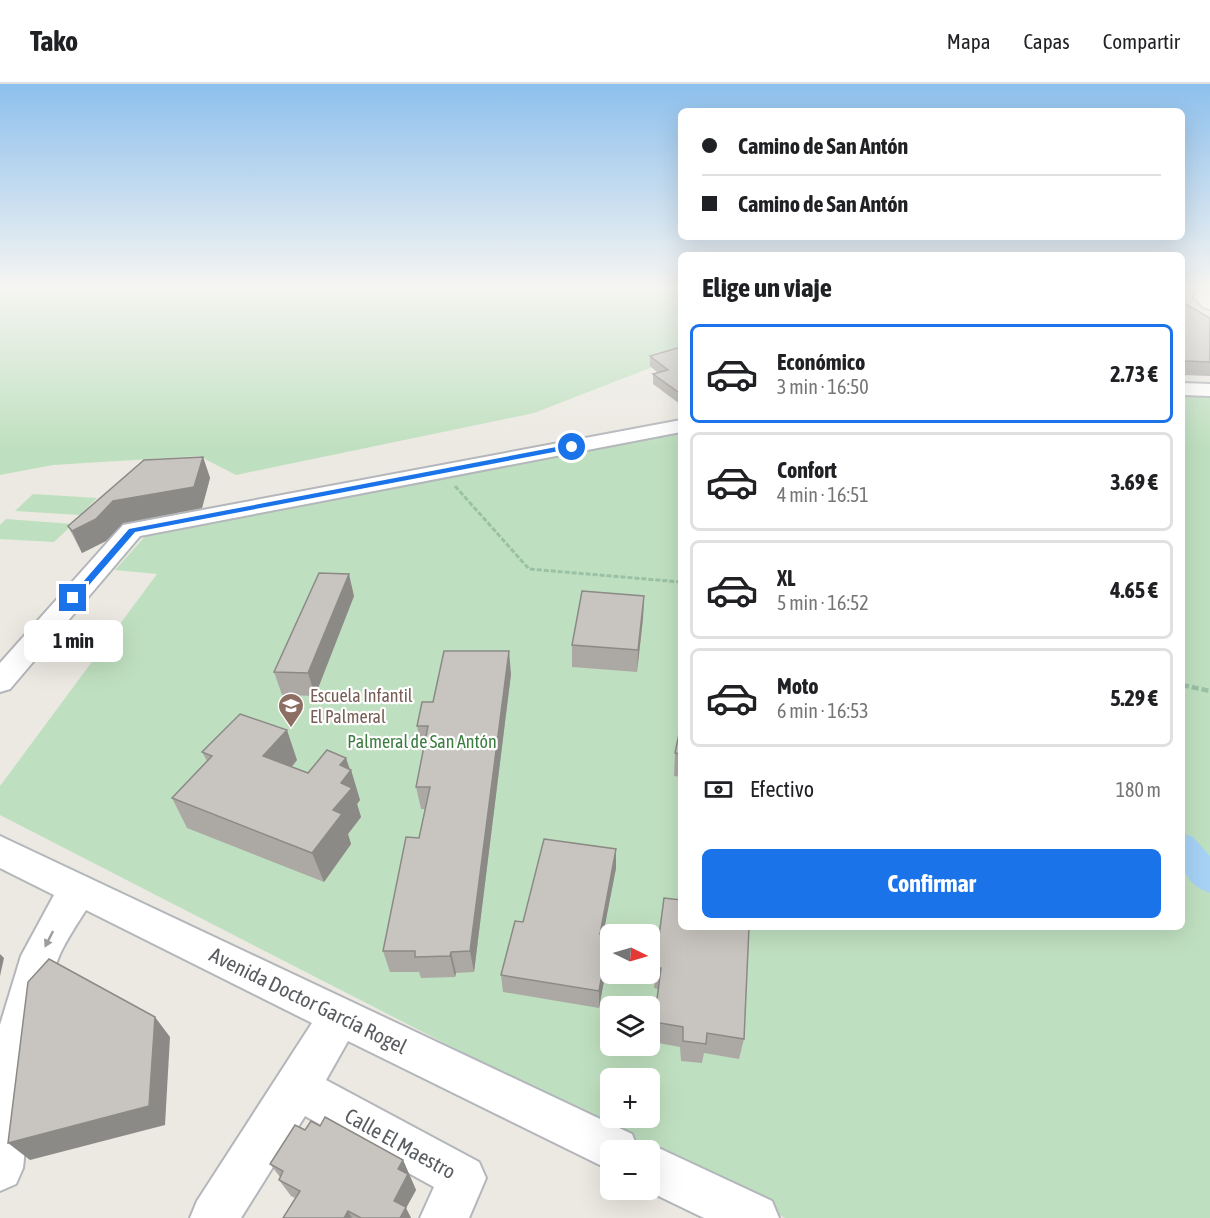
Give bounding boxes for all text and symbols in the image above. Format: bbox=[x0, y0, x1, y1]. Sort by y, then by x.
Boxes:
text: Tako bbox=[30, 25, 78, 57]
text: Mapa bbox=[947, 29, 990, 53]
text: Capas bbox=[1023, 29, 1070, 53]
text: Compartir bbox=[1103, 29, 1180, 53]
text: Camino de San Antón bbox=[738, 133, 908, 159]
text: Camino de San Antón bbox=[738, 191, 908, 217]
text: Elige un viaje bbox=[702, 272, 832, 303]
icon: car bbox=[705, 347, 759, 401]
text: Económico bbox=[777, 349, 865, 375]
text: 2.73 € bbox=[1110, 361, 1158, 387]
text: 3 min · 16:50 bbox=[777, 375, 869, 398]
route start bbox=[558, 433, 585, 460]
icon: car bbox=[705, 455, 759, 509]
text: Confort bbox=[777, 457, 837, 483]
text: 3.69 € bbox=[1110, 469, 1158, 495]
text: 4 min · 16:51 bbox=[777, 483, 869, 506]
icon: car bbox=[705, 563, 759, 617]
text: XL bbox=[777, 565, 795, 591]
text: 4.65 € bbox=[1110, 577, 1158, 603]
route end bbox=[59, 584, 86, 611]
text: 5 min · 16:52 bbox=[777, 591, 869, 614]
callout: 1 min bbox=[23, 619, 122, 661]
text: 1 min bbox=[53, 629, 94, 652]
icon: car bbox=[705, 671, 759, 725]
text: Moto bbox=[777, 673, 819, 699]
place label: Escuela Infantil El Palmeral bbox=[310, 685, 413, 727]
text: 5.29 € bbox=[1110, 685, 1158, 711]
school or university icon: Escuela Infantil El Palmeral bbox=[276, 691, 306, 729]
text: 6 min · 16:53 bbox=[777, 699, 869, 722]
park label: Palmeral de San Antón bbox=[347, 731, 497, 752]
icon: cash bbox=[702, 773, 735, 806]
text: Efectivo bbox=[750, 776, 814, 802]
text: 180 m bbox=[1116, 778, 1161, 801]
button: Confirmar bbox=[702, 849, 1161, 918]
north arrow bbox=[600, 924, 660, 984]
map controls bbox=[600, 924, 660, 1200]
one-way arrow bbox=[44, 930, 54, 947]
street label: Avenida Doctor García Rogel bbox=[206, 942, 411, 1059]
button: layers bbox=[600, 996, 660, 1056]
button: + bbox=[600, 1068, 660, 1128]
street label: Calle El Maestro bbox=[341, 1103, 460, 1183]
button: − bbox=[600, 1140, 660, 1200]

